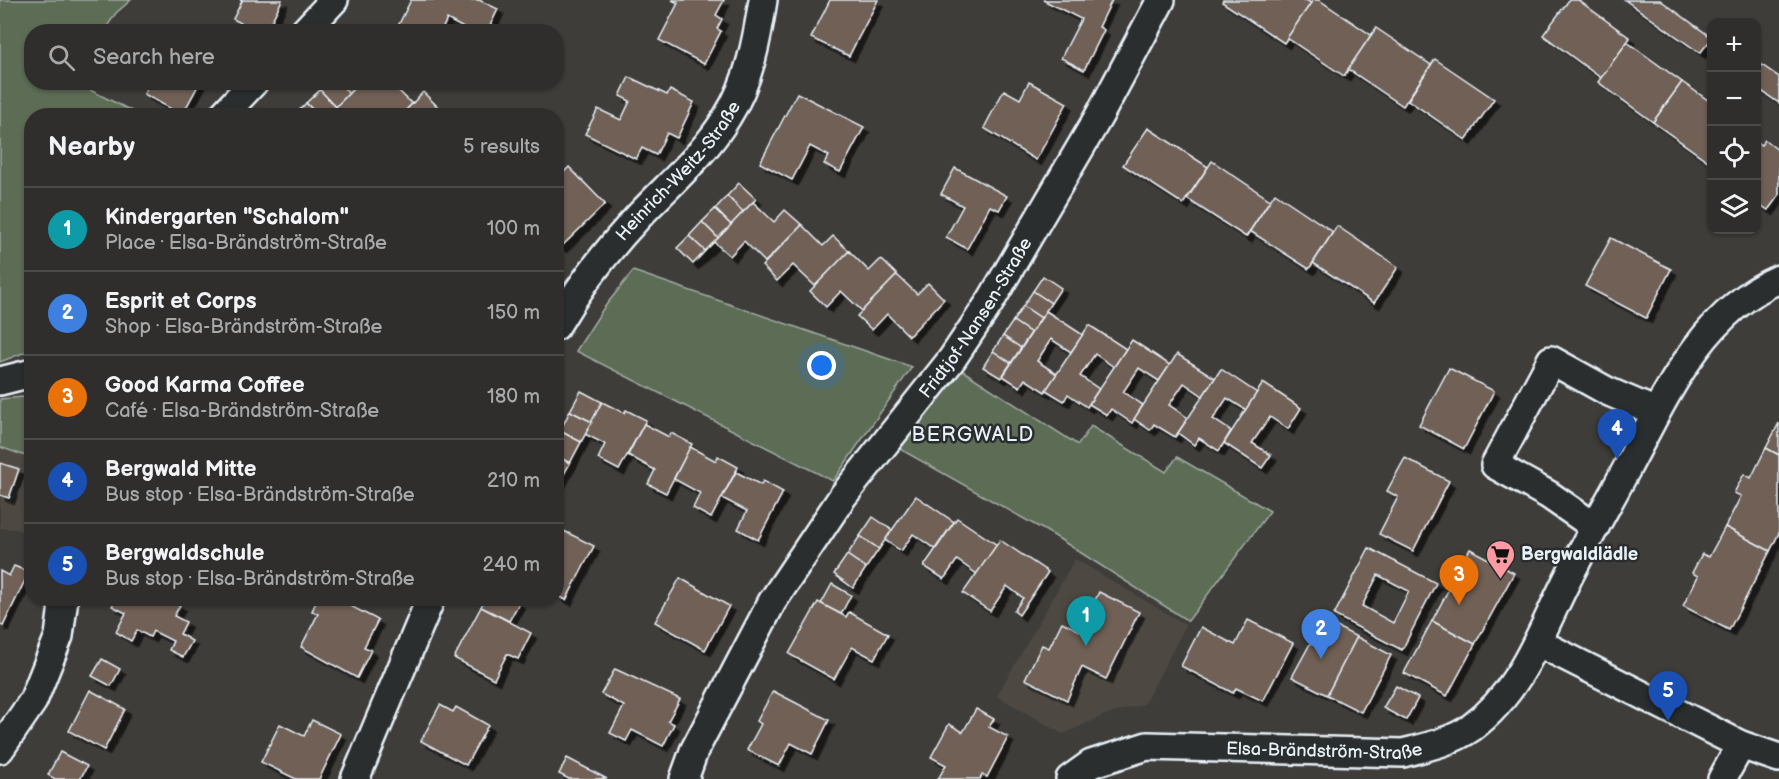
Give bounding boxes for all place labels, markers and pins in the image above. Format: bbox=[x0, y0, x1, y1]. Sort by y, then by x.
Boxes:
pin: 4 bbox=[1598, 410, 1636, 459]
supermarket icon: Bergwaldlädle bbox=[1484, 538, 1516, 580]
place label: Bergwaldlädle bbox=[1521, 544, 1638, 565]
pin: 3 bbox=[1440, 556, 1478, 605]
pin: 1 bbox=[1066, 596, 1106, 646]
pin: 2 bbox=[1302, 610, 1340, 659]
pin: 5 bbox=[1648, 672, 1688, 721]

